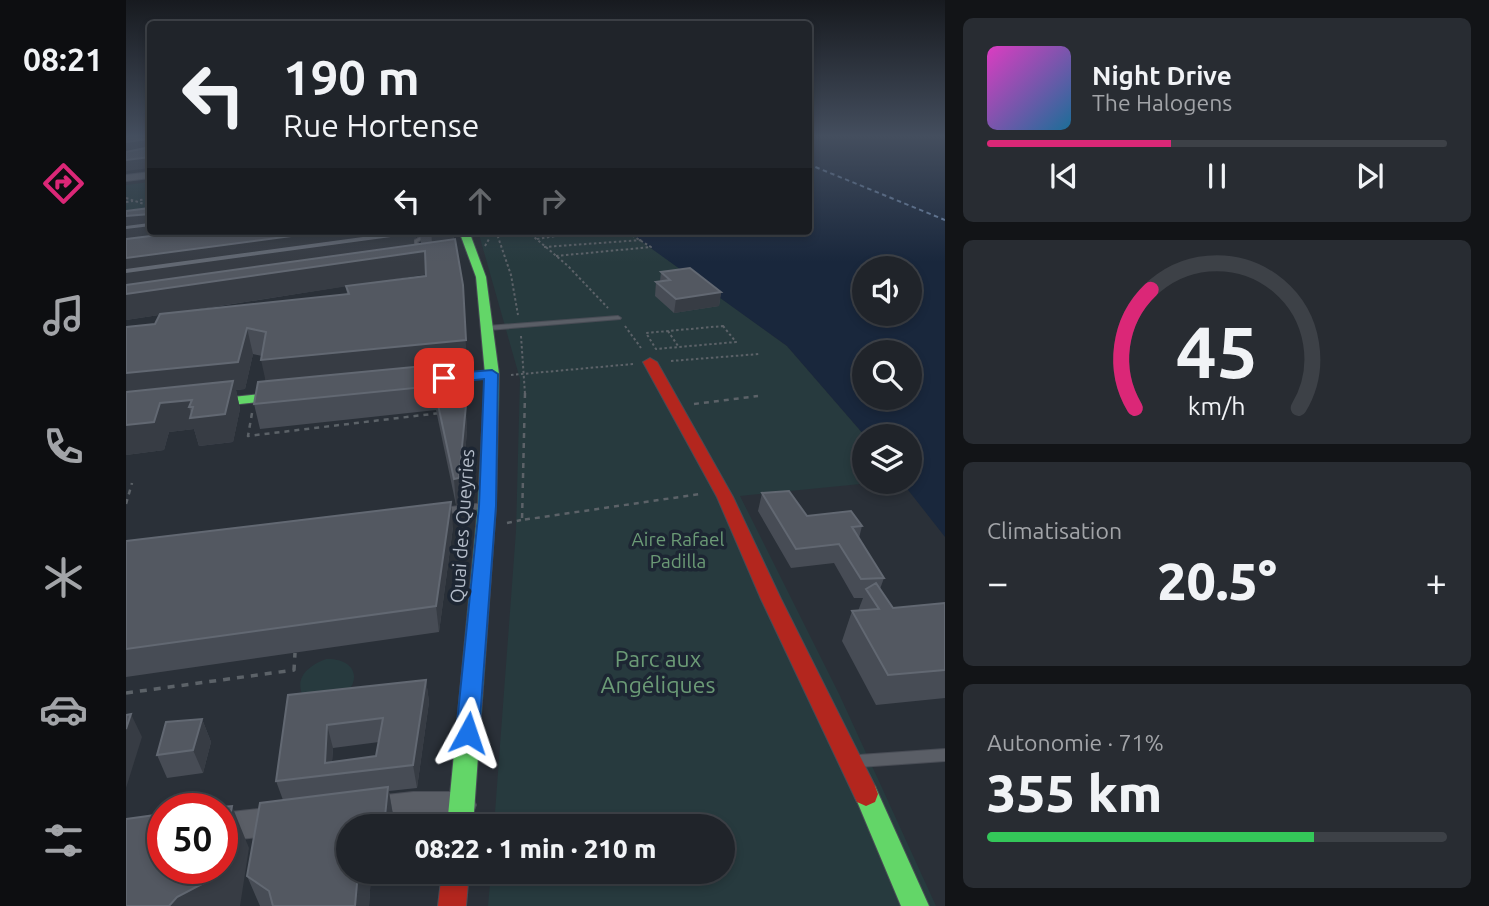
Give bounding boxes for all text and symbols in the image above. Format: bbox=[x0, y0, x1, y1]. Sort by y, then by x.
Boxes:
text: 08:21 bbox=[23, 41, 103, 77]
icon: left bbox=[168, 49, 259, 140]
text: 190 m bbox=[283, 49, 420, 104]
text: Night Drive bbox=[1092, 61, 1232, 90]
text: The Halogens bbox=[1092, 90, 1232, 115]
text: Rue Hortense bbox=[283, 107, 479, 143]
icon: previous bbox=[1045, 157, 1083, 195]
icon: pause bbox=[1198, 157, 1236, 195]
icon: next bbox=[1351, 157, 1389, 195]
icon: directions bbox=[39, 159, 88, 208]
icon: left bbox=[388, 182, 426, 220]
icon: ahead bbox=[461, 182, 499, 220]
icon: right bbox=[534, 182, 572, 220]
map controls bbox=[852, 256, 922, 494]
button: sound bbox=[852, 256, 922, 326]
icon: music bbox=[39, 291, 88, 340]
text: 45 bbox=[1176, 310, 1258, 392]
button: search bbox=[852, 340, 922, 410]
pin bbox=[414, 348, 474, 408]
icon: arrive bbox=[425, 359, 463, 397]
text: km/h bbox=[1188, 392, 1246, 420]
icon: phone bbox=[39, 422, 88, 471]
button: layers bbox=[852, 424, 922, 494]
street label: Quai des Queyries bbox=[446, 448, 478, 604]
text: Climatisation bbox=[987, 518, 1122, 543]
park label: Aire Rafael Padilla bbox=[631, 528, 725, 572]
text: 20.5° bbox=[1157, 552, 1277, 610]
icon: climate bbox=[39, 553, 88, 602]
text: − bbox=[987, 561, 1008, 603]
text: + bbox=[1426, 561, 1447, 603]
park label: Parc aux Angéliques bbox=[601, 646, 715, 697]
icon: car bbox=[39, 685, 88, 734]
position arrow bbox=[431, 696, 505, 770]
text: Autonomie · 71% bbox=[987, 730, 1164, 755]
text: 355 km bbox=[987, 764, 1162, 822]
speed limit sign: 50 bbox=[147, 793, 238, 884]
icon: filters bbox=[39, 816, 88, 865]
text: 08:22 · 1 min · 210 m bbox=[415, 834, 656, 863]

